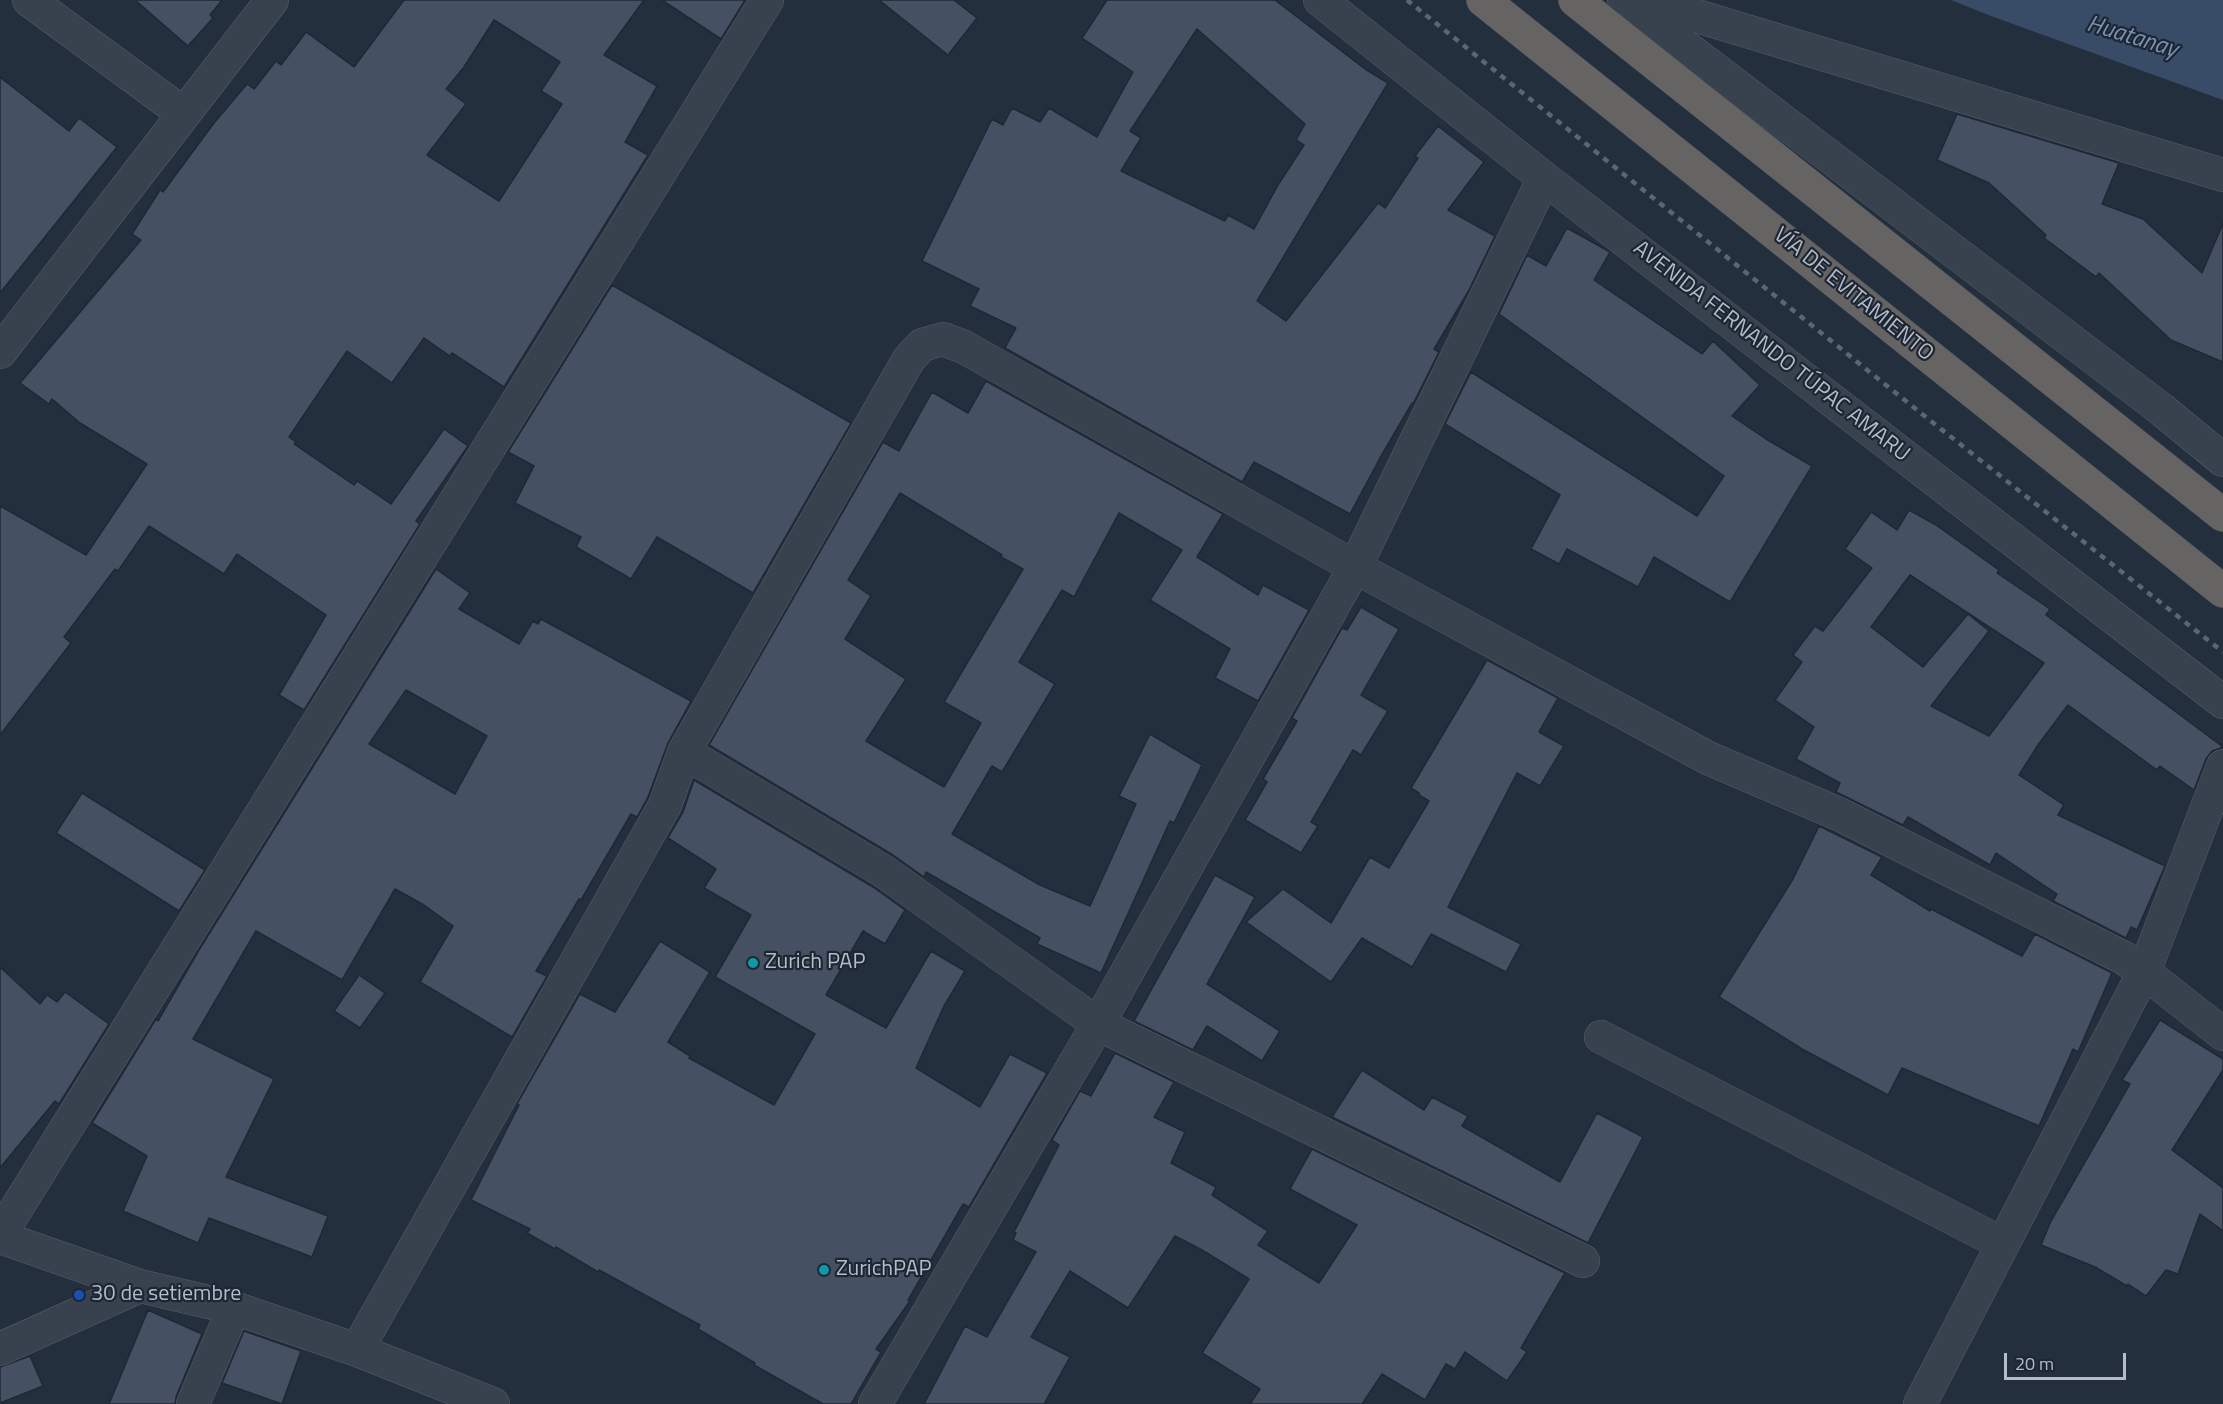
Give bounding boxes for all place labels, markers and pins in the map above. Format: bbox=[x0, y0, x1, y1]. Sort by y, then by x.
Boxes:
place label: Zurich PAP bbox=[765, 950, 865, 976]
marker: Zurich PAP bbox=[746, 956, 760, 970]
place label: ZurichPAP bbox=[836, 1257, 932, 1283]
marker: ZurichPAP bbox=[817, 1263, 831, 1277]
place label: 30 de setiembre bbox=[91, 1282, 241, 1308]
marker: 30 de setiembre bbox=[72, 1288, 86, 1302]

